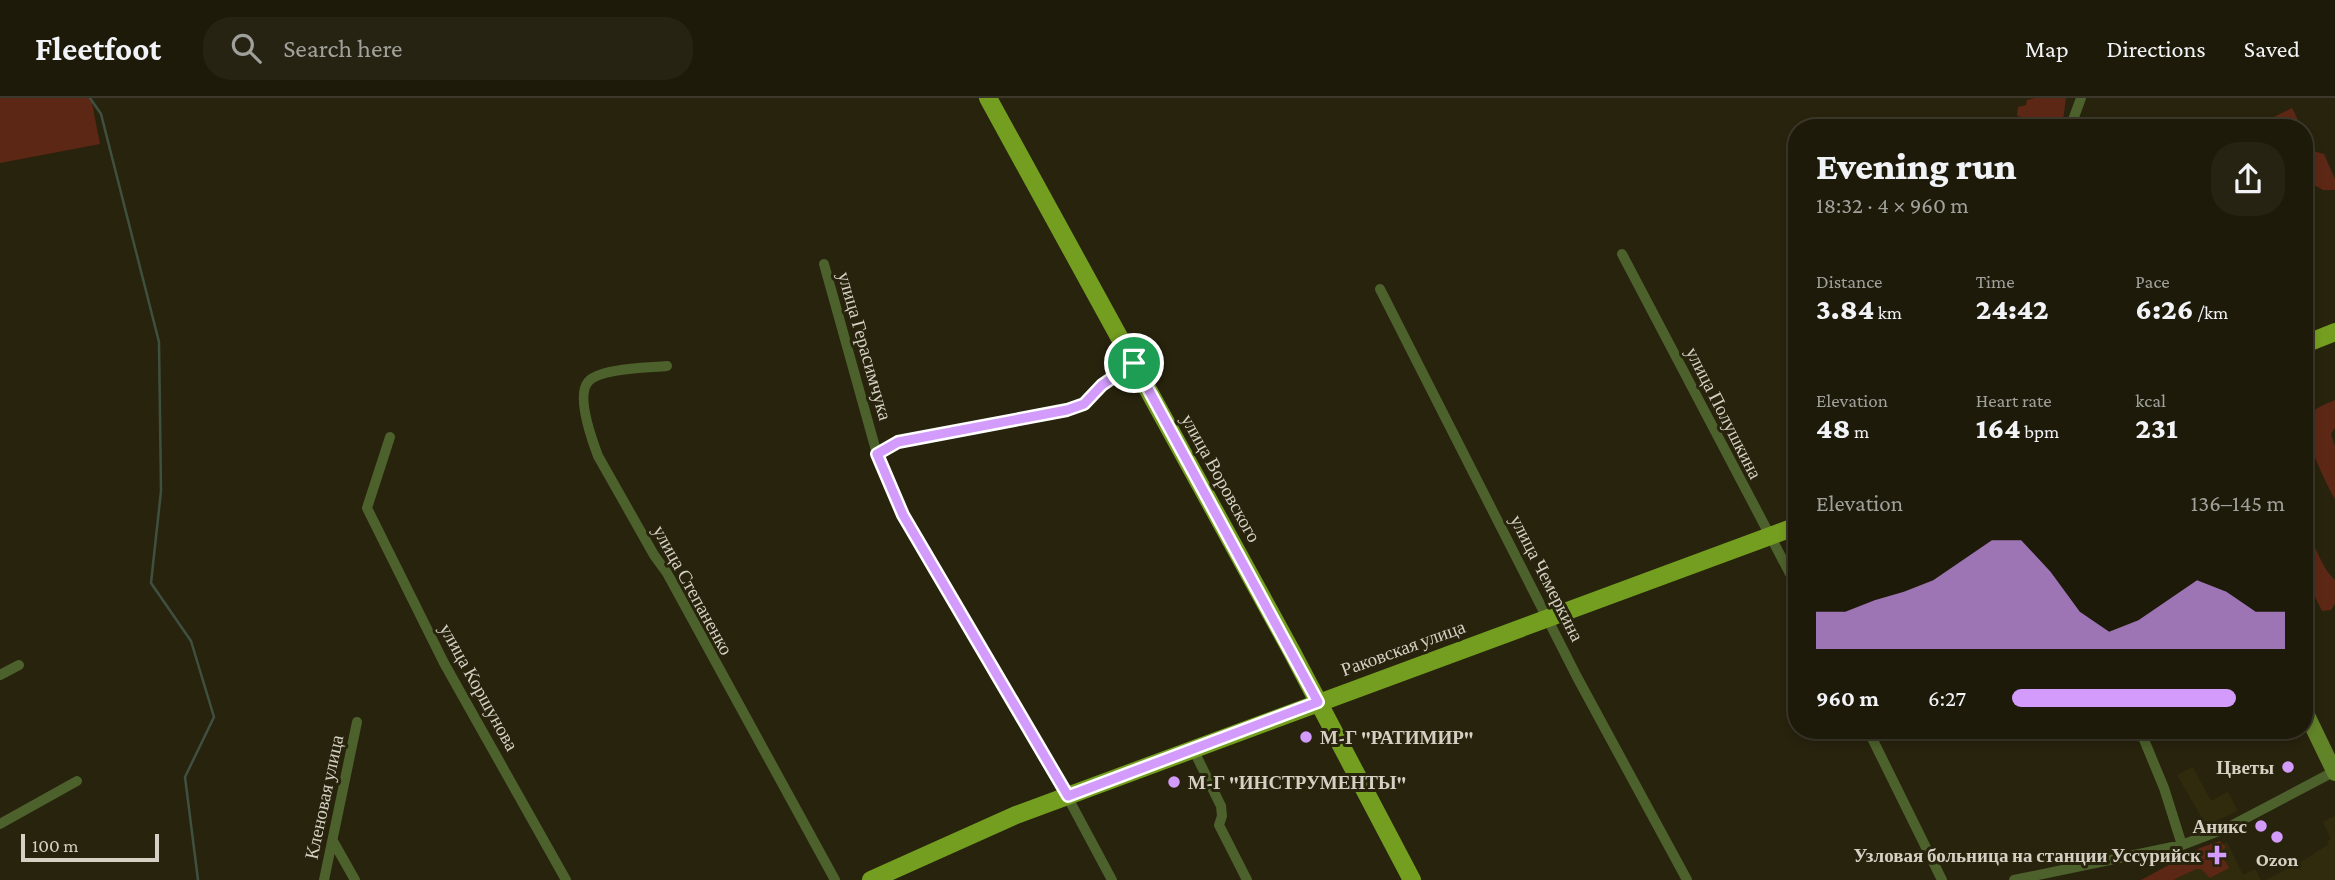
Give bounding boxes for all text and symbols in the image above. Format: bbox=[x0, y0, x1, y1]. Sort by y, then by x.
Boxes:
search box bbox=[203, 17, 693, 80]
icon: search bbox=[227, 29, 265, 67]
text: Fleetfoot bbox=[35, 30, 161, 67]
text: Search here bbox=[283, 34, 403, 63]
text: Map bbox=[2025, 35, 2069, 62]
text: Directions bbox=[2107, 35, 2206, 62]
text: Saved bbox=[2244, 35, 2300, 62]
button: share bbox=[2211, 142, 2285, 216]
text: Evening run bbox=[1816, 145, 2017, 187]
text: 18:32 · 4 × 960 m bbox=[1816, 192, 1969, 218]
street label: улица Герасимчука bbox=[834, 269, 896, 423]
text: Distance bbox=[1816, 271, 1882, 292]
text: Time bbox=[1976, 271, 2015, 292]
text: Pace bbox=[2135, 271, 2170, 292]
text: 3.84 bbox=[1816, 292, 1874, 325]
text: 24:42 bbox=[1976, 292, 2049, 325]
text: 6:26 bbox=[2135, 292, 2194, 325]
text: km bbox=[1874, 302, 1902, 323]
text: /km bbox=[2194, 302, 2228, 323]
pin bbox=[1104, 333, 1164, 393]
icon: arrive bbox=[1115, 344, 1153, 382]
street label: улица Полушкина bbox=[1682, 344, 1767, 483]
text: Elevation bbox=[1816, 390, 1888, 411]
text: Heart rate bbox=[1976, 390, 2052, 411]
text: kcal bbox=[2135, 390, 2166, 411]
street label: улица Воровского bbox=[1177, 410, 1265, 546]
text: 48 bbox=[1816, 411, 1851, 444]
text: 164 bbox=[1976, 411, 2021, 444]
text: 231 bbox=[2135, 411, 2178, 444]
text: m bbox=[1851, 421, 1869, 442]
text: bpm bbox=[2021, 421, 2059, 442]
text: Elevation bbox=[1816, 490, 1903, 516]
text: 136–145 m bbox=[2191, 490, 2285, 516]
street label: улица Чемеркина bbox=[1506, 511, 1588, 645]
street label: улица Степаненко bbox=[649, 522, 737, 658]
street label: Раковская улица bbox=[1338, 616, 1469, 680]
street label: улица Коршунова bbox=[435, 620, 523, 755]
text: 960 m bbox=[1816, 685, 1879, 711]
text: 6:27 bbox=[1928, 685, 1966, 711]
place label: М-Г "РАТИМИР" bbox=[1320, 727, 1474, 748]
marker: М-Г "РАТИМИР" bbox=[1298, 729, 1314, 745]
street label: Кленовая улица bbox=[301, 732, 348, 861]
place label: Цветы bbox=[2216, 757, 2274, 778]
marker: Цветы bbox=[2280, 759, 2296, 775]
place label: М-Г "ИНСТРУМЕНТЫ" bbox=[1188, 772, 1406, 793]
marker: М-Г "ИНСТРУМЕНТЫ" bbox=[1166, 774, 1182, 790]
place label: Аникс bbox=[2192, 816, 2247, 837]
marker: Аникс bbox=[2253, 818, 2269, 834]
marker: Ozon bbox=[2269, 829, 2285, 845]
scale bar bbox=[21, 831, 159, 863]
text: 100 m bbox=[32, 835, 79, 856]
place label: Узловая больница на станции Уссурийск bbox=[1853, 845, 2201, 866]
marker: Узловая больница на станции Уссурийск bbox=[2207, 845, 2227, 865]
place label: Ozon bbox=[2256, 849, 2298, 870]

